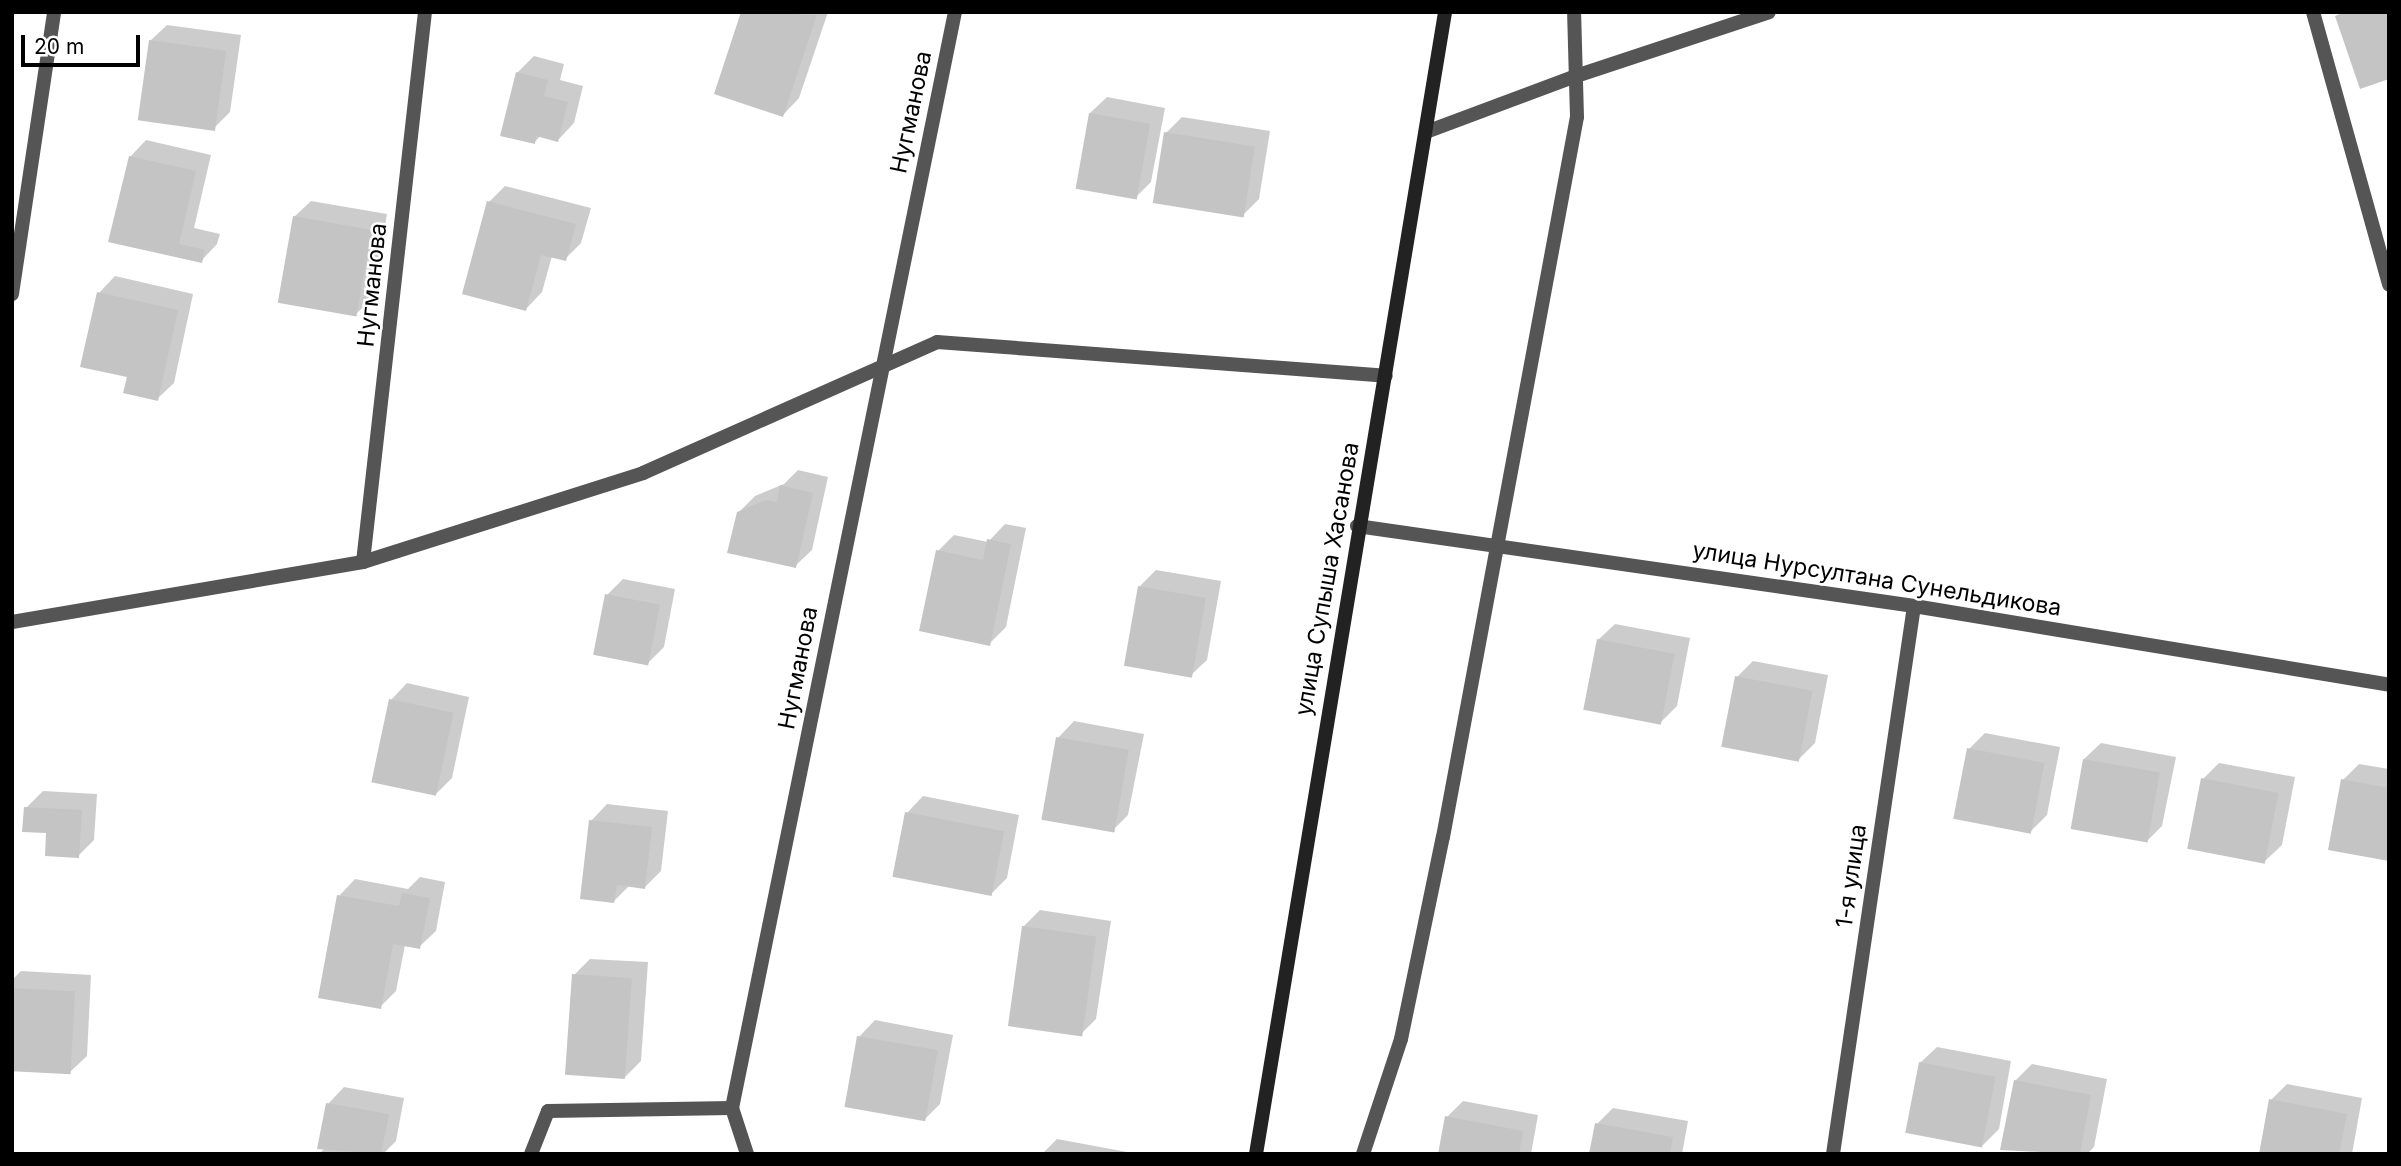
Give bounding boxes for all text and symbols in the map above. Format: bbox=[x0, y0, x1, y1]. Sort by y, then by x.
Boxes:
scale bar bbox=[24, 21, 144, 65]
text: 20 m bbox=[34, 34, 84, 59]
street label: Нугманова bbox=[885, 48, 937, 176]
street label: Нугманова bbox=[352, 222, 392, 348]
street label: улица Супыша Хасанова bbox=[1289, 440, 1365, 718]
street label: улица Нурсултана Сунельдикова bbox=[1691, 536, 2063, 622]
street label: Нугманова bbox=[773, 604, 823, 732]
street label: 1-я улица bbox=[1830, 822, 1872, 930]

